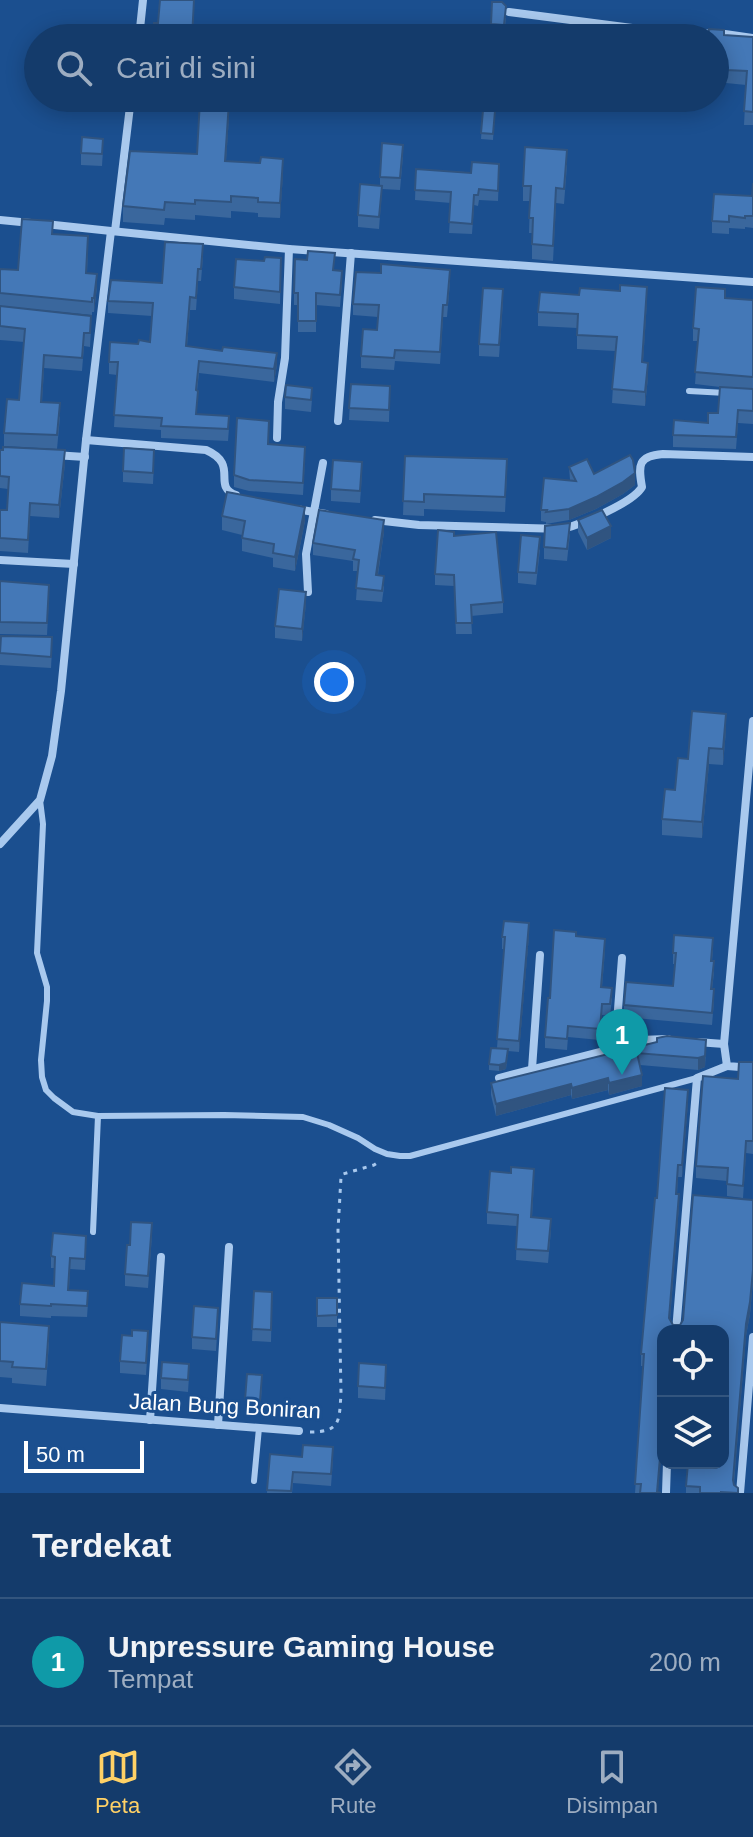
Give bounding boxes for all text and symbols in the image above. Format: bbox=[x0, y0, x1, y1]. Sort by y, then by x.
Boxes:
search box bbox=[24, 24, 729, 112]
icon: search bbox=[52, 46, 96, 90]
text: Cari di sini bbox=[116, 51, 256, 84]
your location bbox=[314, 662, 354, 702]
pin: 1 bbox=[596, 1009, 648, 1075]
map controls bbox=[657, 1325, 729, 1469]
button: locate bbox=[657, 1325, 729, 1397]
street label: Jalan Bung Boniran bbox=[128, 1388, 322, 1424]
button: layers bbox=[657, 1397, 729, 1469]
scale bar bbox=[24, 1437, 144, 1473]
text: 50 m bbox=[36, 1442, 85, 1467]
text: Terdekat bbox=[32, 1526, 171, 1564]
text: Unpressure Gaming House bbox=[108, 1630, 495, 1663]
text: 1 bbox=[51, 1647, 65, 1677]
text: 200 m bbox=[649, 1647, 721, 1677]
text: Tempat bbox=[108, 1664, 193, 1694]
tab: Peta bbox=[95, 1745, 140, 1819]
tab: Rute bbox=[330, 1745, 377, 1819]
tab: Disimpan bbox=[566, 1745, 658, 1819]

